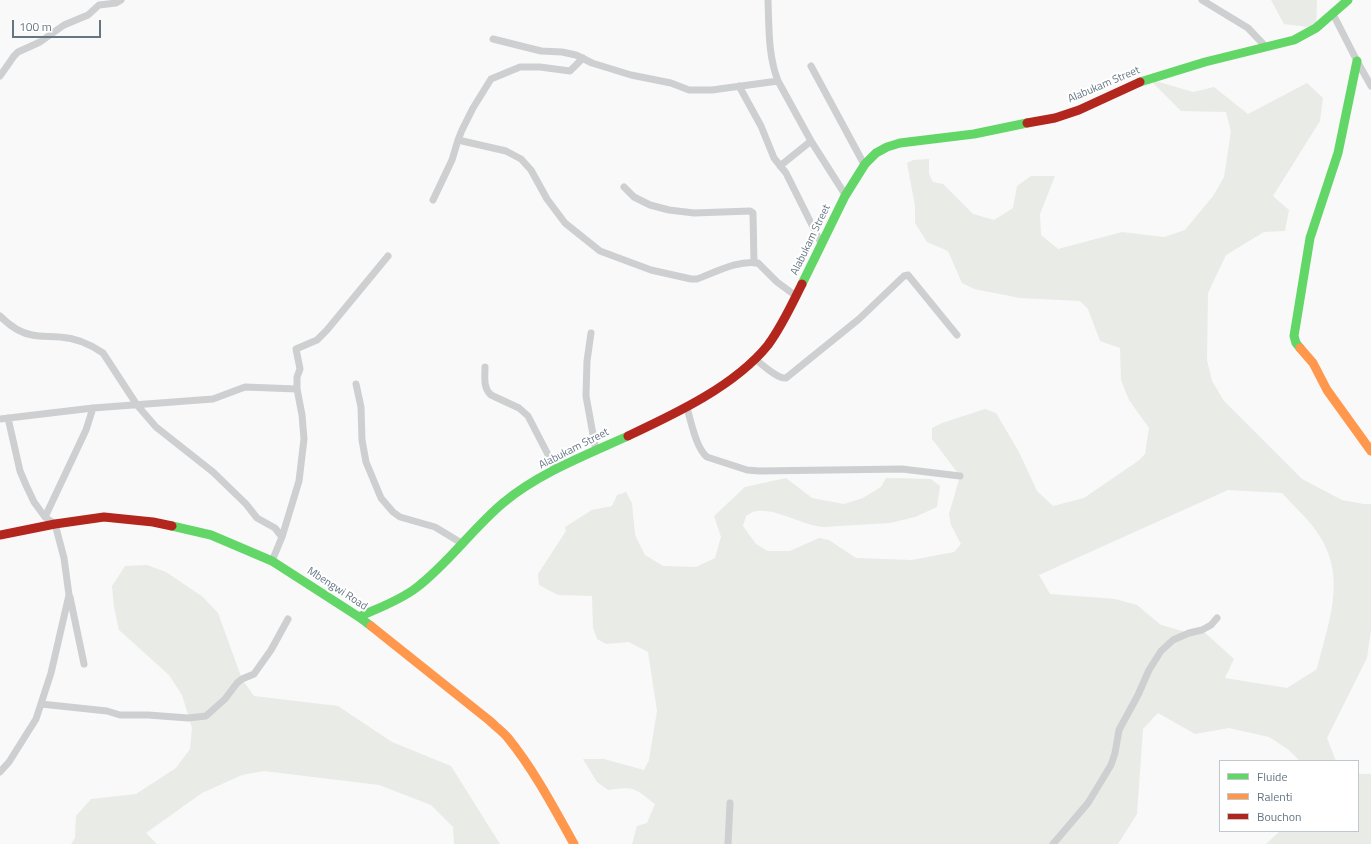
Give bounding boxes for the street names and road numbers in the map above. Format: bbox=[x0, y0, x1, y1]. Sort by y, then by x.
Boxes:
street label: Alabukam Street bbox=[1066, 64, 1142, 106]
street label: Alabukam Street bbox=[788, 203, 834, 277]
street label: Alabukam Street bbox=[537, 426, 611, 472]
street label: Mbengwi Road bbox=[304, 565, 370, 613]

